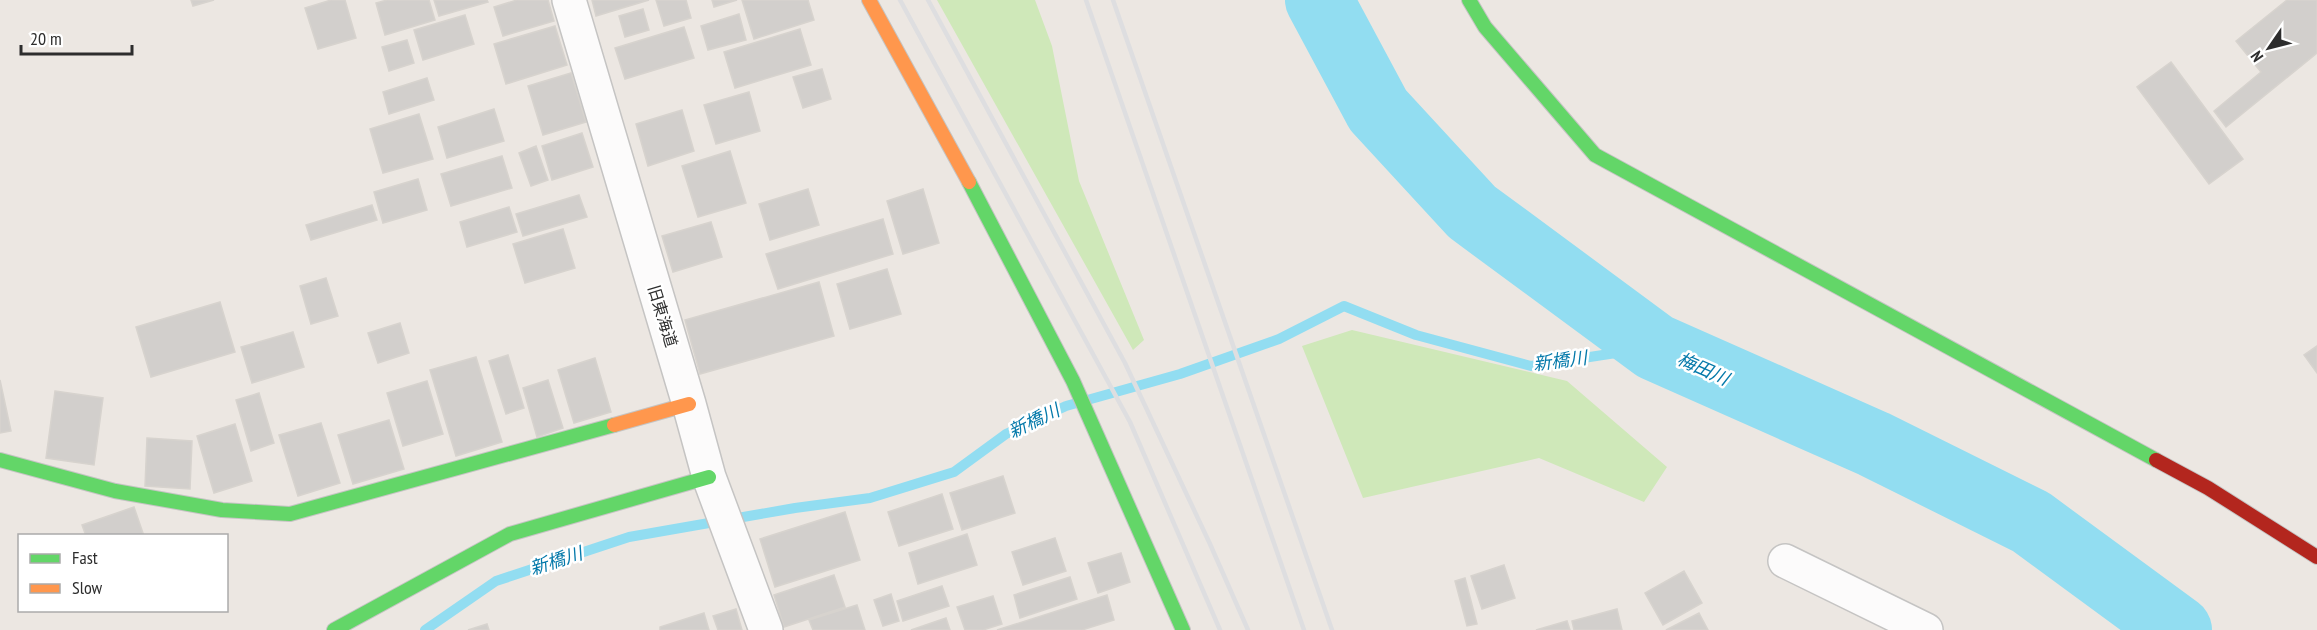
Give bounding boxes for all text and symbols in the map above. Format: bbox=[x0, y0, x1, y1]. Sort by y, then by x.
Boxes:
scale bar bbox=[21, 18, 132, 56]
north arrow bbox=[2239, 18, 2299, 78]
text: 20 m bbox=[30, 27, 62, 50]
text: N bbox=[2246, 47, 2267, 66]
street label: 旧東海道 bbox=[644, 282, 682, 350]
water label: 新橋川 bbox=[1532, 346, 1590, 375]
water label: 梅田川 bbox=[1674, 347, 1734, 391]
water label: 新橋川 bbox=[1004, 398, 1065, 443]
legend bbox=[18, 534, 228, 612]
water label: 新橋川 bbox=[527, 541, 587, 580]
text: Fast bbox=[72, 546, 98, 569]
text: Slow bbox=[72, 576, 103, 599]

